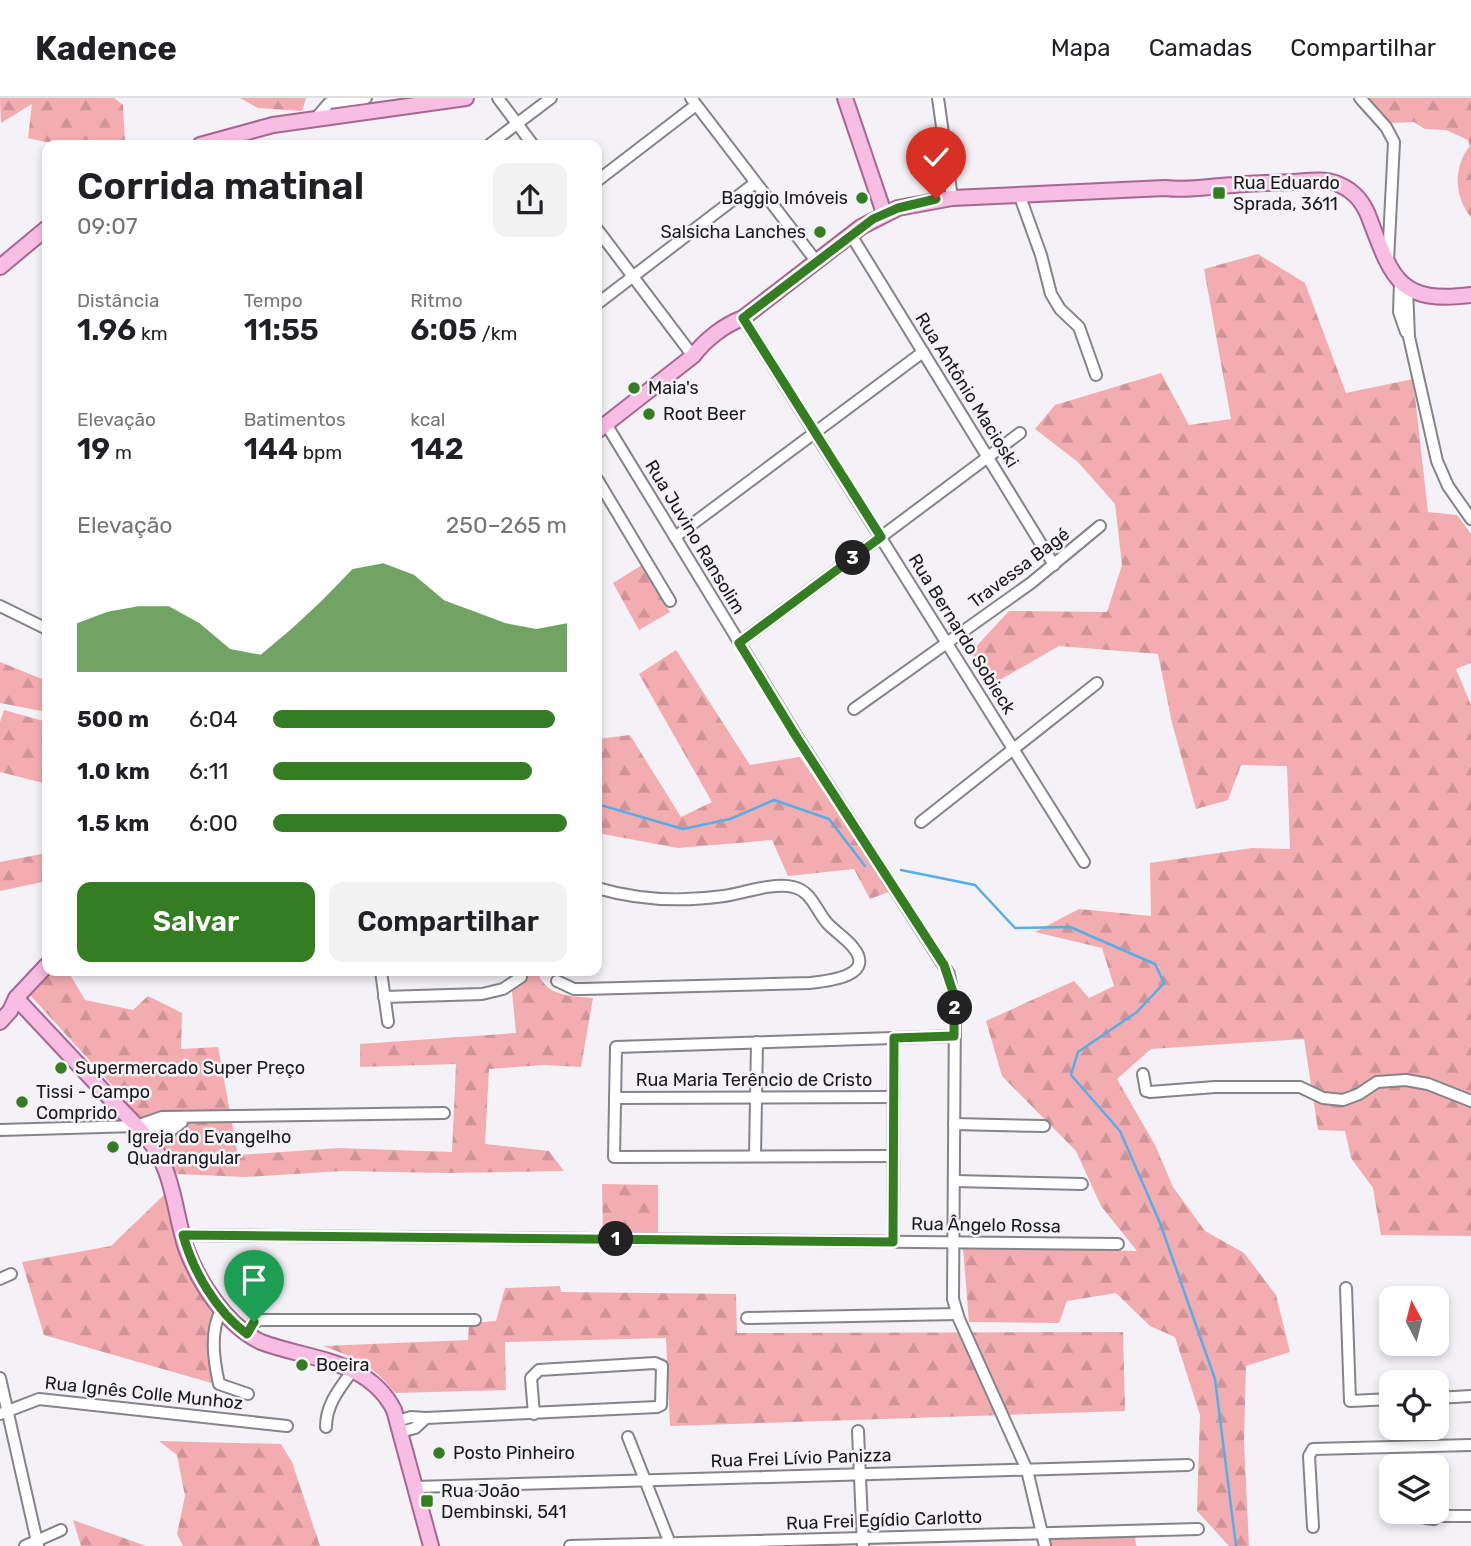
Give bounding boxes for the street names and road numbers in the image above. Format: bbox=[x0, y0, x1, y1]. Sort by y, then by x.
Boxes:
street label: Rua Antônio Macioski bbox=[910, 309, 1024, 471]
street label: Rua Juvino Ransolim bbox=[640, 456, 750, 618]
street label: Travessa Bagé bbox=[964, 523, 1074, 613]
street label: Rua Bernardo Sobieck bbox=[904, 550, 1021, 719]
street label: Rua Maria Terêncio de Cristo bbox=[636, 1069, 872, 1091]
street label: Rua Ângelo Rossa bbox=[911, 1213, 1061, 1237]
street label: Rua Ignês Colle Munhoz bbox=[44, 1372, 244, 1414]
street label: Rua Frei Lívio Panizza bbox=[710, 1444, 892, 1472]
street label: Rua Frei Egídio Carlotto bbox=[786, 1506, 982, 1534]

